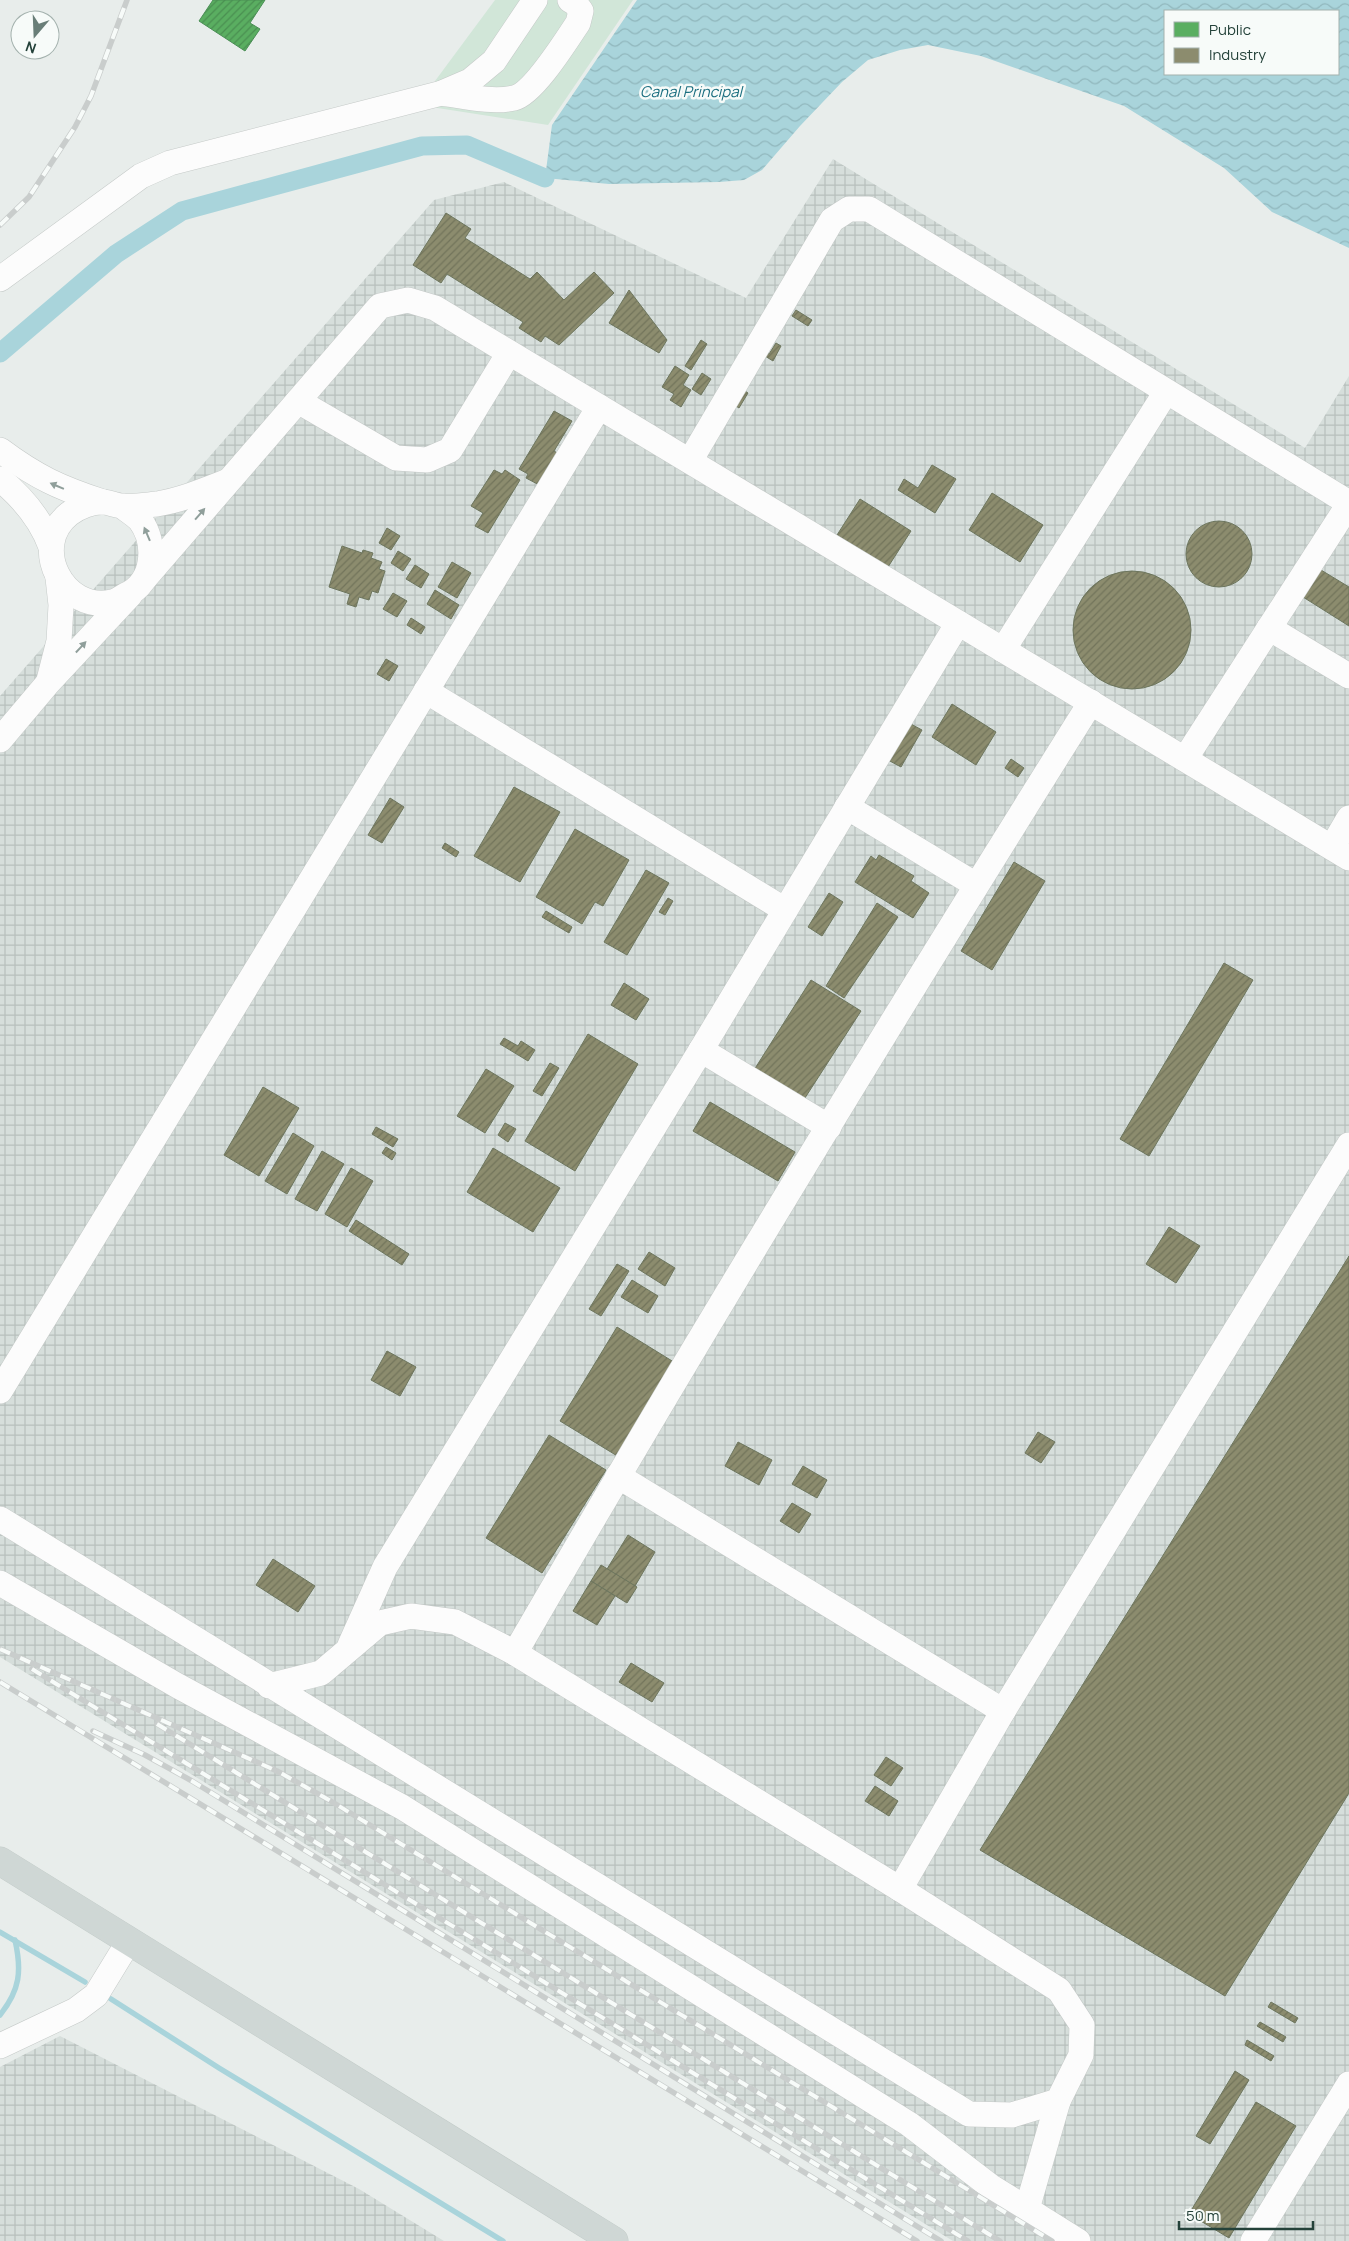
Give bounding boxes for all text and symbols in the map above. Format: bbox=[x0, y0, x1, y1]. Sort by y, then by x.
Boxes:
north arrow bbox=[10, 10, 60, 60]
legend bbox=[1164, 10, 1339, 75]
text: Public bbox=[1209, 19, 1251, 40]
text: N bbox=[23, 37, 38, 58]
text: Industry bbox=[1209, 44, 1266, 65]
water label: Canal Principal bbox=[640, 81, 744, 102]
one-way arrow bbox=[49, 482, 64, 490]
one-way arrow bbox=[195, 508, 206, 521]
one-way arrow bbox=[142, 527, 150, 541]
one-way arrow bbox=[75, 642, 87, 654]
scale bar bbox=[1179, 2198, 1313, 2230]
text: 50 m bbox=[1186, 2205, 1220, 2226]

